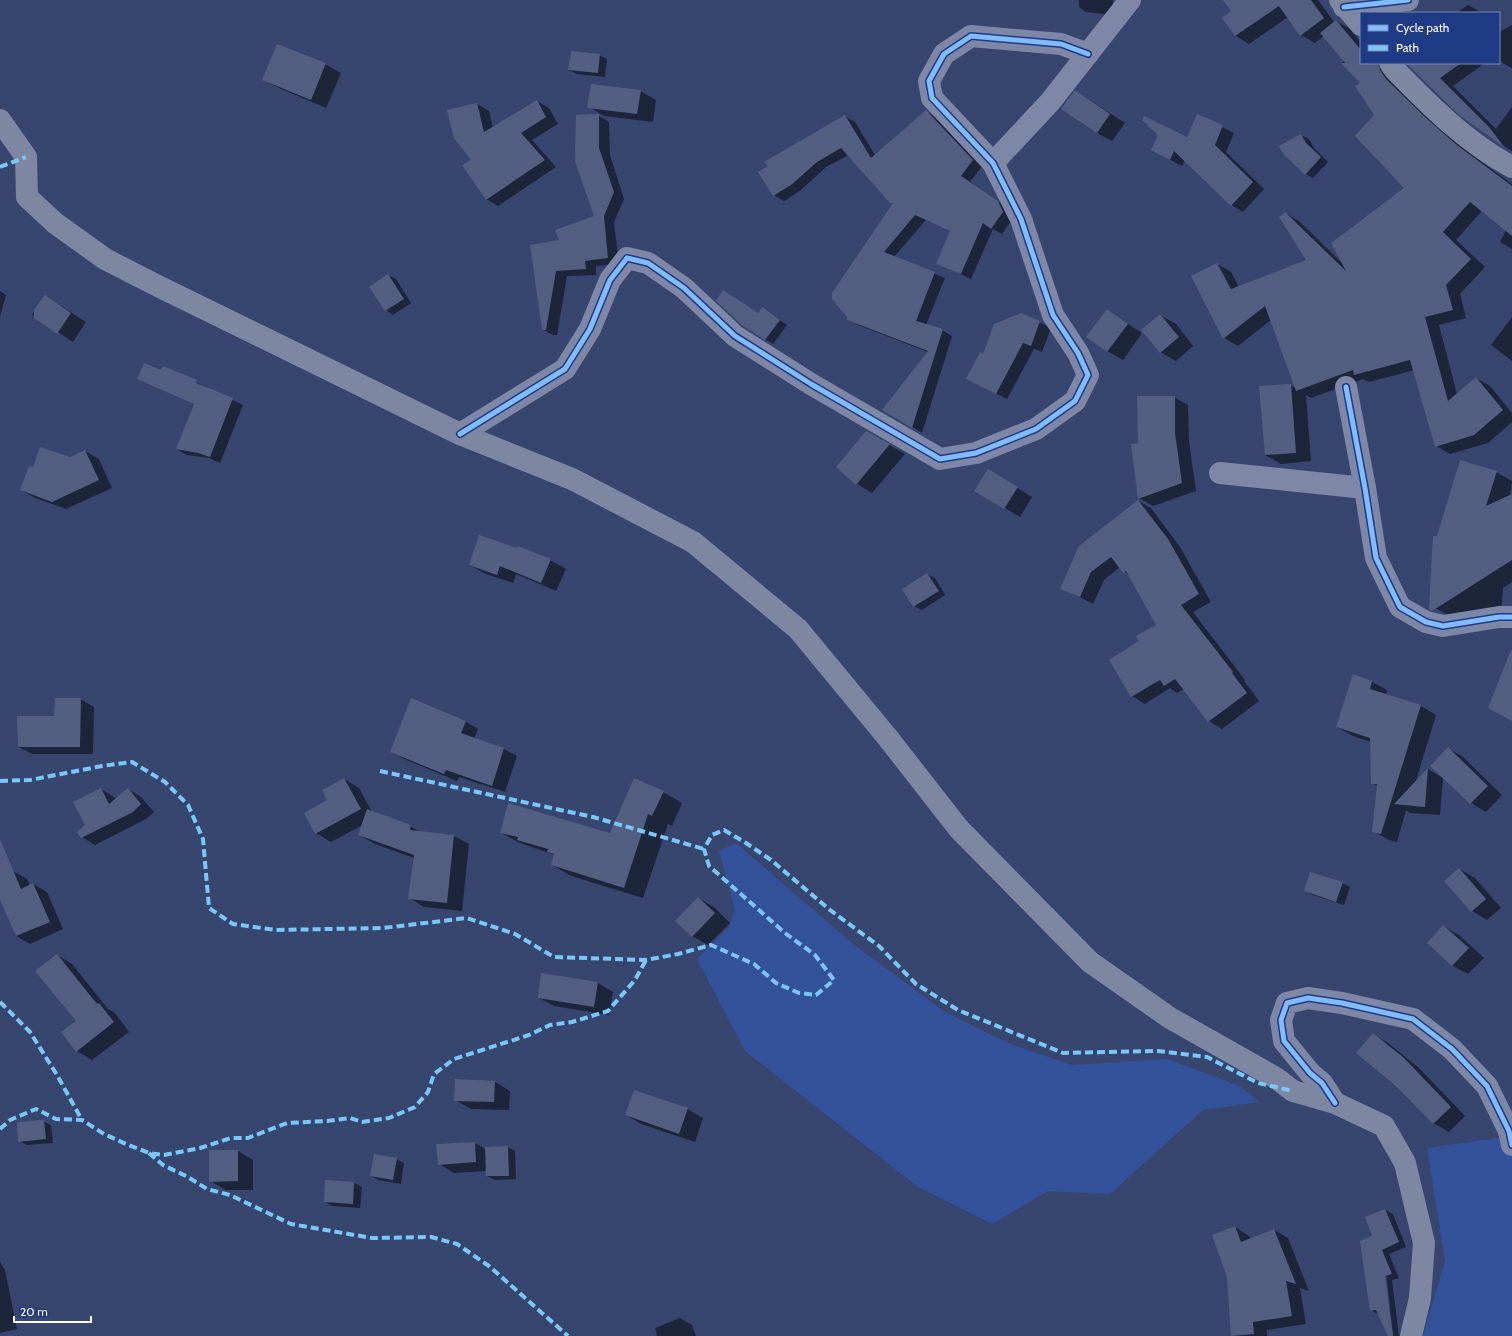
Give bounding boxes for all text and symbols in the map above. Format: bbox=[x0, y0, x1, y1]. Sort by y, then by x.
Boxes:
legend bbox=[1360, 12, 1500, 64]
text: Cycle path bbox=[1396, 20, 1449, 35]
text: Path bbox=[1396, 40, 1419, 55]
scale bar bbox=[14, 1298, 91, 1324]
text: 20 m bbox=[20, 1304, 48, 1319]

